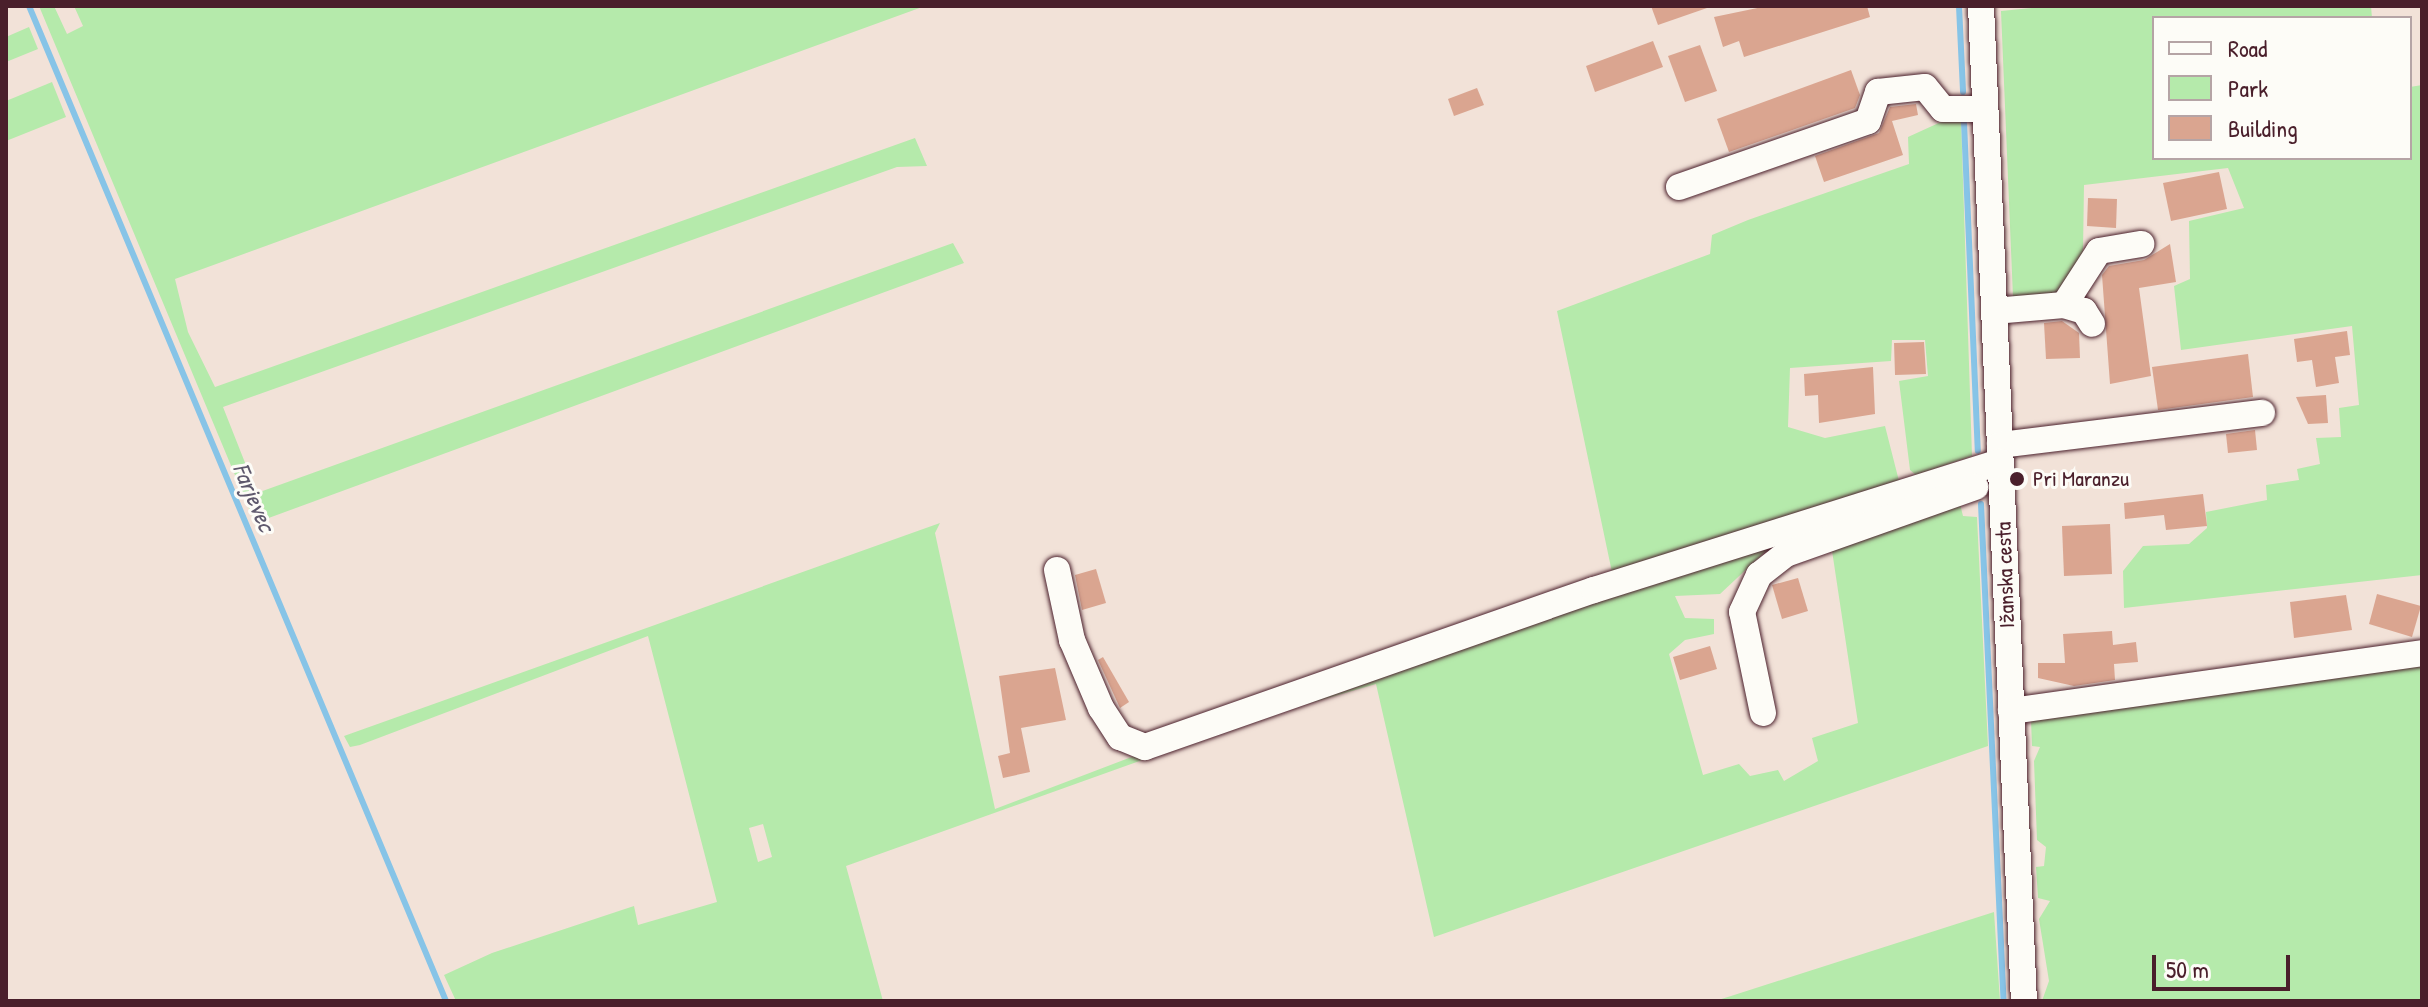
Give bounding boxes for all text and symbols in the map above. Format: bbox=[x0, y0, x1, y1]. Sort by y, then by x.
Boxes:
legend bbox=[2152, 16, 2412, 160]
text: Road bbox=[2228, 32, 2267, 64]
text: Park bbox=[2228, 72, 2268, 104]
text: Building bbox=[2228, 112, 2298, 144]
water label: Farjevec bbox=[227, 459, 281, 535]
place label: Pri Maranzu bbox=[2033, 466, 2129, 492]
marker: Pri Maranzu bbox=[2008, 470, 2026, 488]
street label: Ižanska cesta bbox=[1990, 521, 2020, 629]
scale bar bbox=[2156, 939, 2294, 989]
text: 50 m bbox=[2166, 953, 2209, 985]

